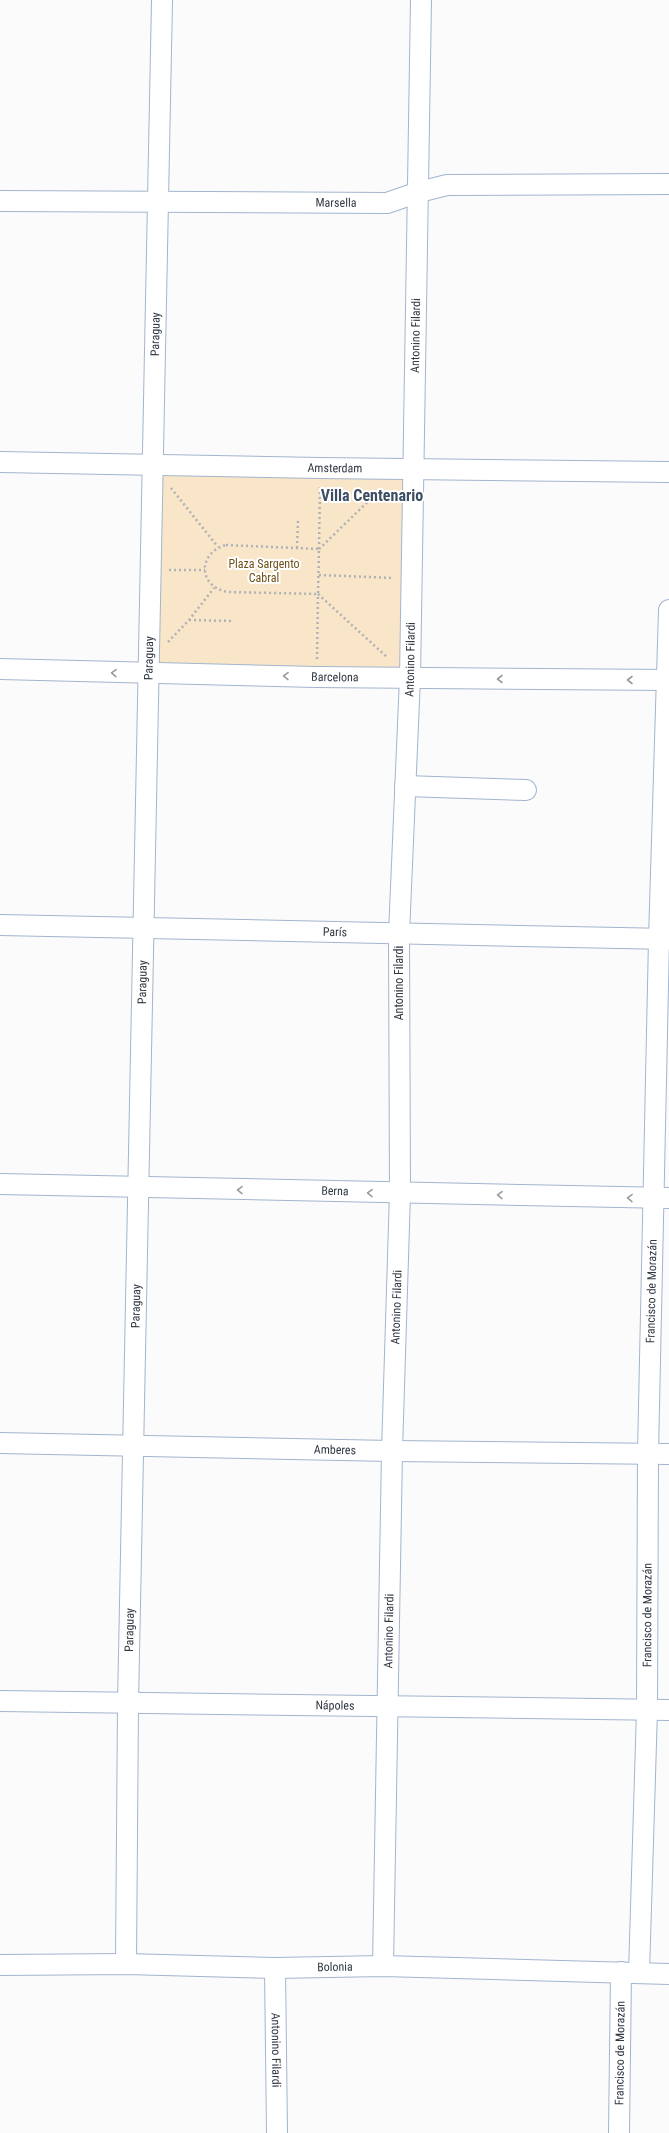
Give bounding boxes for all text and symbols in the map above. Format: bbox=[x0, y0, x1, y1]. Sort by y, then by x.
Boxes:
street label: Marsella bbox=[316, 196, 357, 210]
street label: Antonino Filardi bbox=[408, 298, 423, 373]
street label: Paraguay bbox=[148, 312, 163, 356]
street label: Amsterdam bbox=[307, 461, 362, 475]
district label: Villa Centenario bbox=[321, 486, 423, 505]
park label: Plaza Sargento Cabral bbox=[228, 557, 300, 585]
street label: Antonino Filardi bbox=[402, 622, 418, 697]
street label: Paraguay bbox=[141, 636, 156, 680]
one-way arrow bbox=[111, 668, 117, 677]
street label: Barcelona bbox=[311, 670, 359, 684]
one-way arrow bbox=[283, 672, 289, 681]
one-way arrow bbox=[497, 675, 503, 683]
one-way arrow bbox=[627, 676, 633, 684]
street label: París bbox=[323, 925, 347, 939]
street label: Antonino Filardi bbox=[392, 946, 406, 1020]
street label: Paraguay bbox=[135, 960, 150, 1004]
street label: Berna bbox=[321, 1184, 349, 1198]
one-way arrow bbox=[237, 1185, 243, 1194]
one-way arrow bbox=[367, 1189, 373, 1197]
one-way arrow bbox=[497, 1191, 503, 1199]
one-way arrow bbox=[627, 1193, 633, 1202]
street label: Francisco de Morazán bbox=[643, 1239, 660, 1343]
street label: Antonino Filardi bbox=[388, 1270, 405, 1345]
street label: Paraguay bbox=[129, 1284, 143, 1328]
street label: Amberes bbox=[314, 1442, 356, 1457]
street label: Francisco de Morazán bbox=[640, 1563, 655, 1667]
street label: Antonino Filardi bbox=[381, 1594, 397, 1669]
street label: Paraguay bbox=[122, 1608, 137, 1652]
street label: Nápoles bbox=[315, 1698, 355, 1713]
street label: Bolonia bbox=[317, 1960, 353, 1974]
street label: Francisco de Morazán bbox=[612, 2001, 628, 2105]
street label: Antonino Filardi bbox=[269, 2013, 283, 2087]

